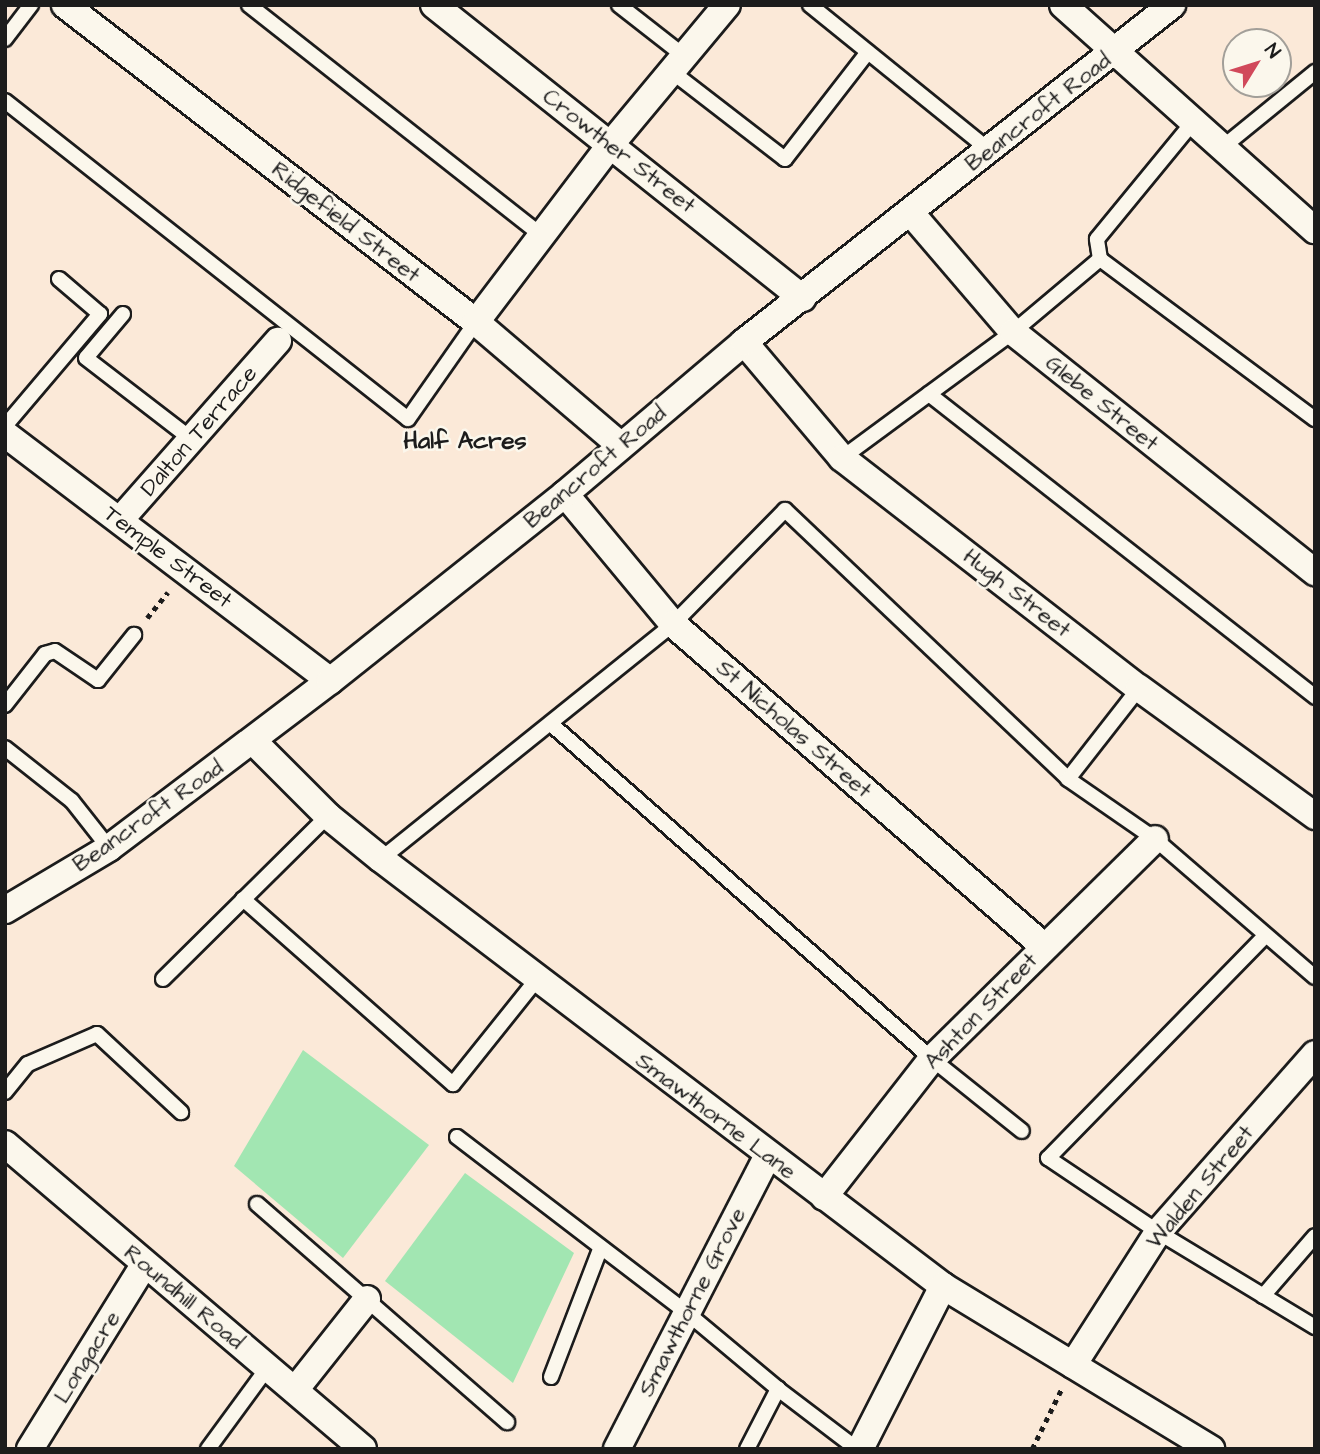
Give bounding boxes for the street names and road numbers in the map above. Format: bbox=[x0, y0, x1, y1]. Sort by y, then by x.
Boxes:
street label: Beancroft Road bbox=[960, 47, 1116, 177]
street label: Crowther Street bbox=[537, 83, 701, 219]
street label: Ridgefield Street bbox=[266, 155, 426, 289]
street label: Glebe Street bbox=[1040, 349, 1164, 457]
street label: Dalton Terrace bbox=[135, 360, 263, 502]
street label: Beancroft Road bbox=[518, 399, 672, 535]
street label: Temple Street bbox=[98, 500, 238, 614]
street label: Hugh Street bbox=[958, 542, 1076, 644]
street label: St Nicholas Street bbox=[711, 654, 877, 804]
street label: Beancroft Road bbox=[68, 754, 228, 878]
street label: Ashton Street bbox=[918, 947, 1044, 1075]
street label: Smawthorne Lane bbox=[630, 1047, 802, 1185]
street label: Walden Street bbox=[1140, 1120, 1260, 1254]
street label: Smawthorne Grove bbox=[632, 1203, 752, 1401]
street label: Roundhill Road bbox=[118, 1239, 250, 1355]
street label: Longacre bbox=[48, 1306, 126, 1408]

